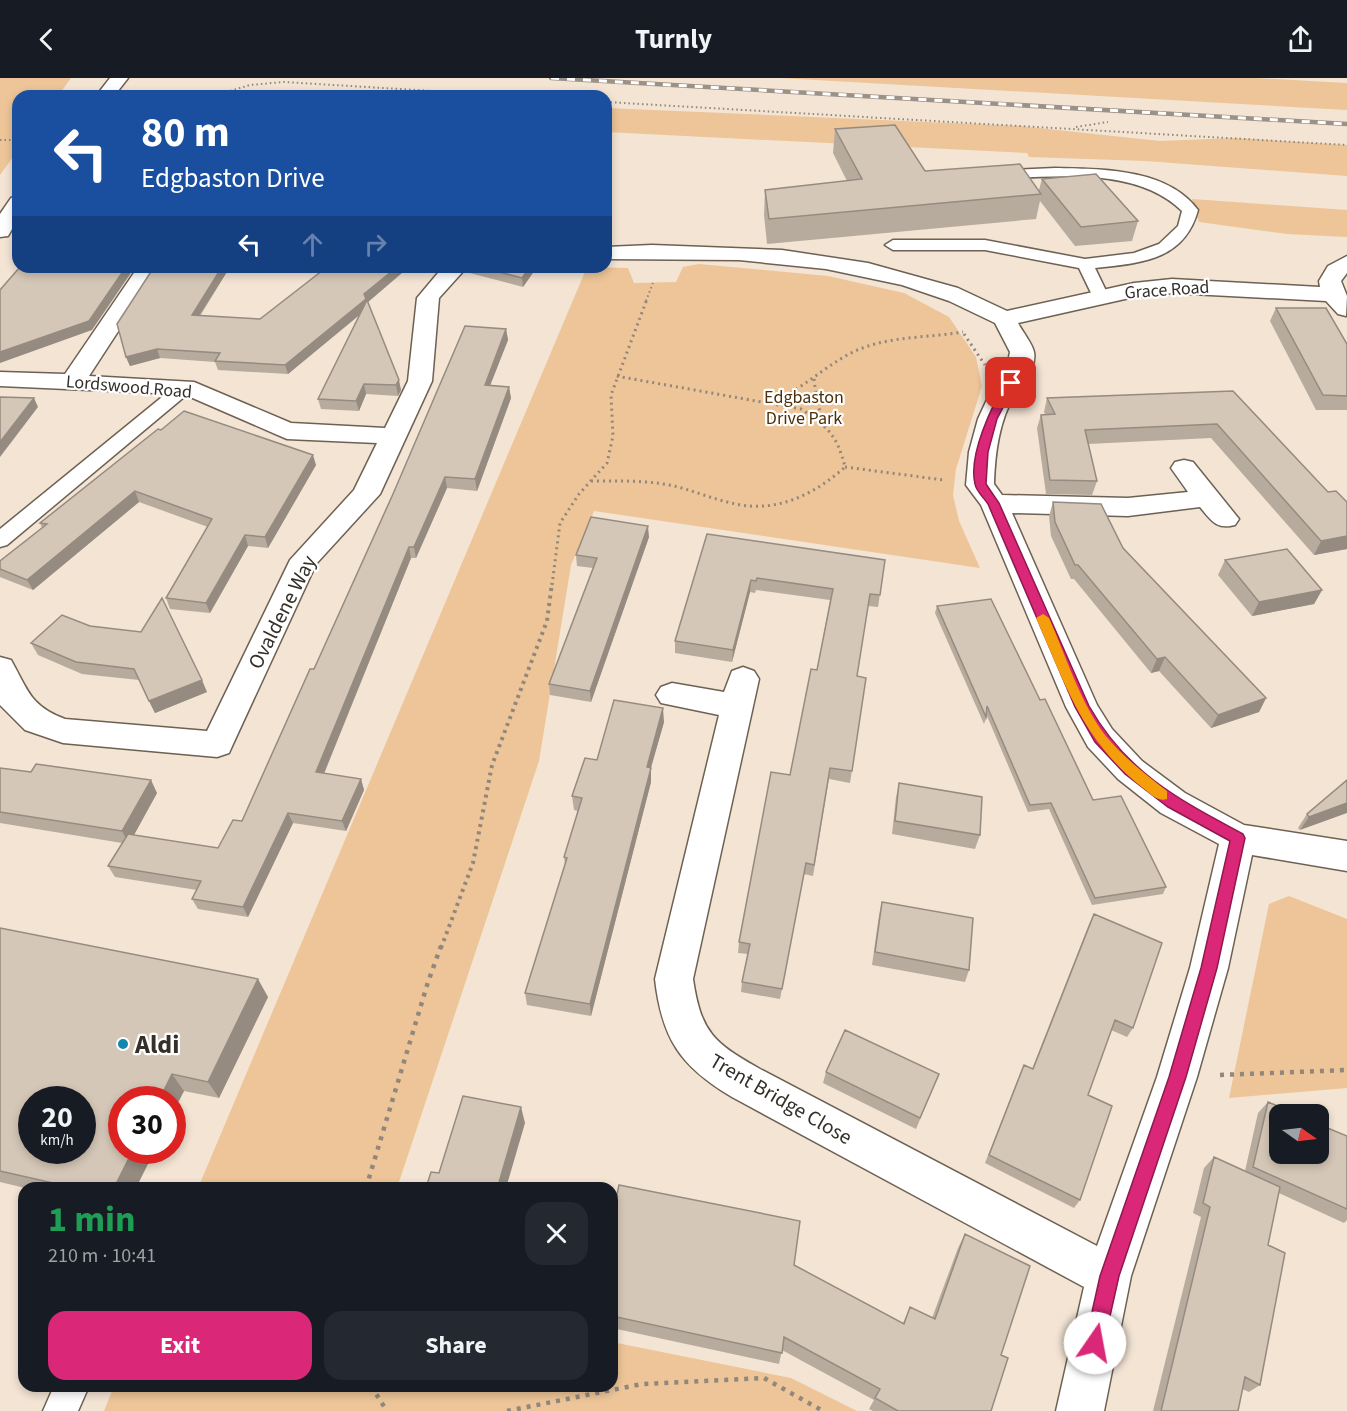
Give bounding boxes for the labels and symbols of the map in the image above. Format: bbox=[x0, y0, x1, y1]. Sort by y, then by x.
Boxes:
street label: Grace Road bbox=[1124, 275, 1210, 305]
pin bbox=[985, 357, 1036, 408]
street label: Lordswood Road bbox=[65, 369, 193, 405]
park label: Edgbaston Drive Park bbox=[764, 385, 844, 431]
street label: Ovaldene Way bbox=[240, 550, 324, 674]
place label: Aldi bbox=[134, 1026, 179, 1063]
marker: Aldi bbox=[116, 1037, 130, 1051]
street label: Trent Bridge Close bbox=[704, 1046, 858, 1152]
speed limit sign: 30 bbox=[108, 1086, 186, 1164]
north arrow bbox=[1269, 1104, 1329, 1164]
position arrow bbox=[1063, 1311, 1127, 1375]

